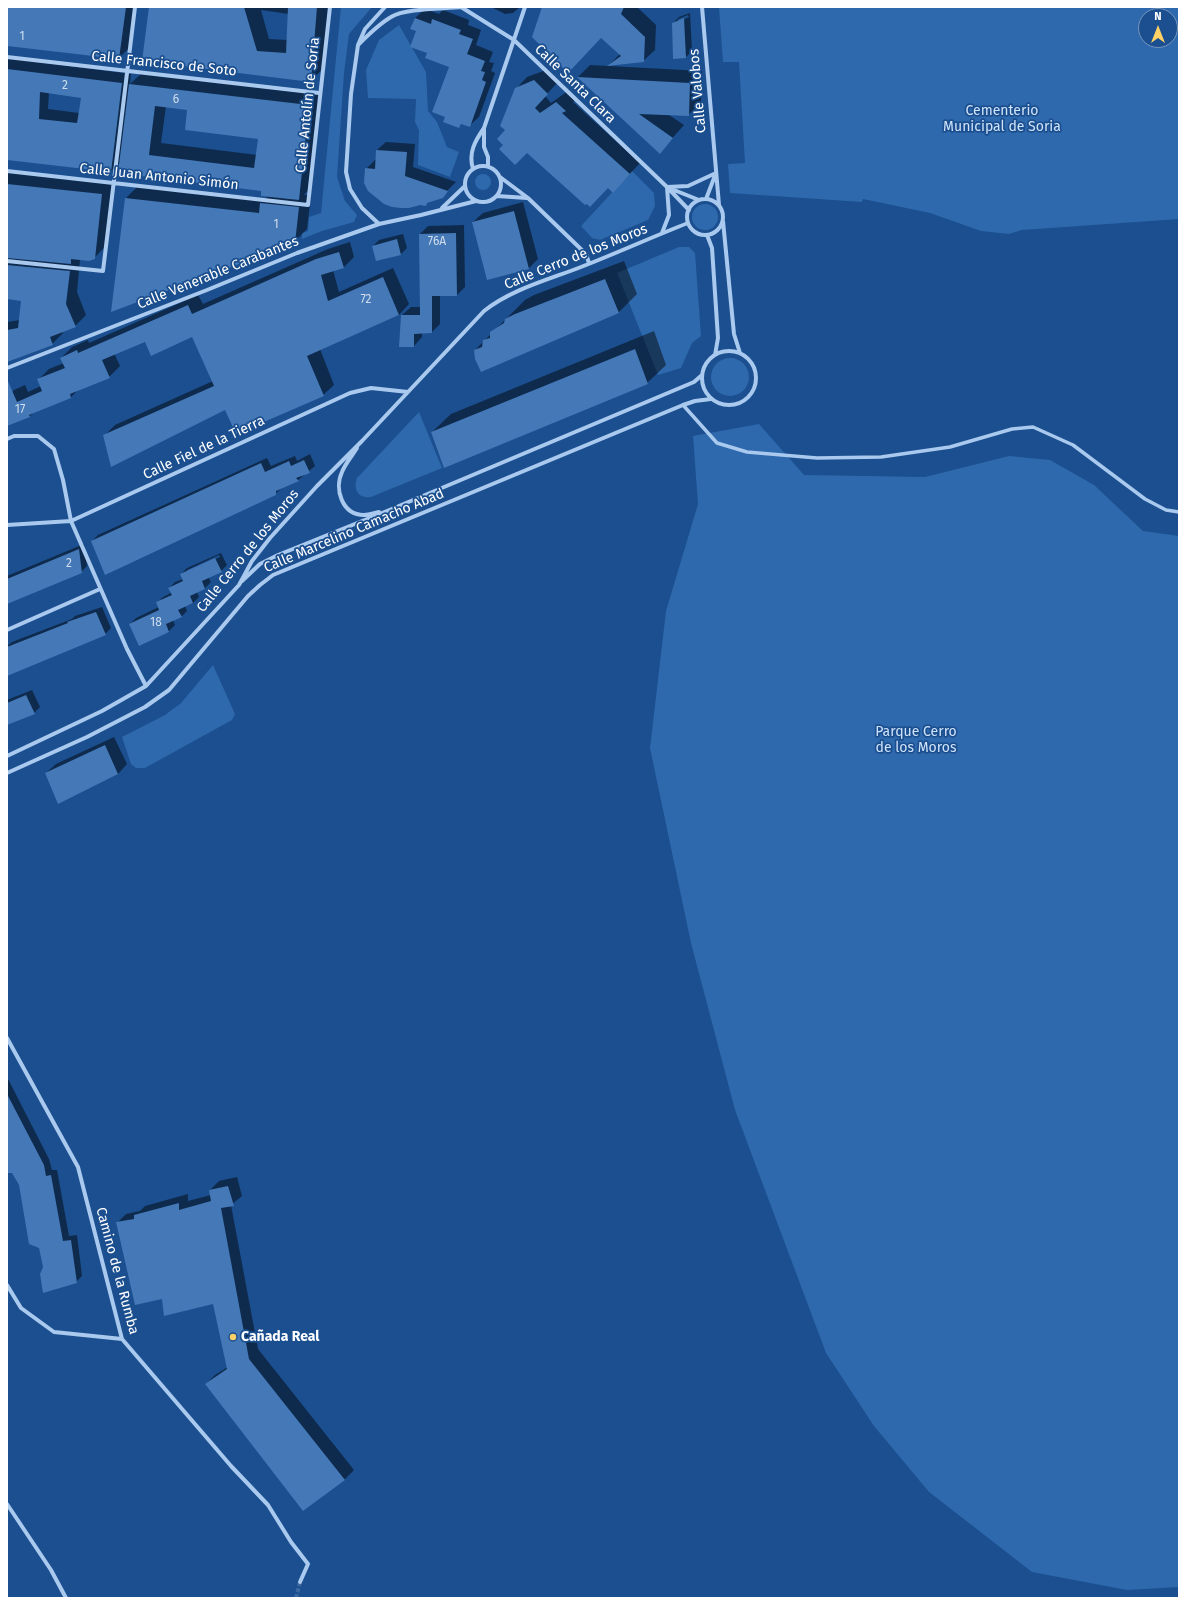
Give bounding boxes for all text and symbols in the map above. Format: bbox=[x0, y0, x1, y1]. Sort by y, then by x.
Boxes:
north arrow bbox=[1138, 8, 1178, 48]
text: N bbox=[1154, 10, 1162, 23]
house number: 1 bbox=[19, 30, 25, 44]
street label: Calle Antolín de Soria bbox=[293, 36, 323, 174]
street label: Calle Santa Clara bbox=[531, 41, 619, 127]
street label: Calle Francisco de Soto bbox=[91, 48, 237, 80]
street label: Calle Valobos bbox=[686, 48, 710, 134]
house number: 2 bbox=[62, 79, 68, 93]
house number: 6 bbox=[173, 93, 179, 107]
park label: Cementerio Municipal de Soria bbox=[943, 103, 1061, 136]
street label: Calle Juan Antonio Simón bbox=[79, 160, 239, 194]
house number: 1 bbox=[273, 218, 279, 232]
street label: Calle Cerro de los Moros bbox=[502, 221, 650, 293]
street label: Calle Venerable Carabantes bbox=[135, 233, 301, 313]
house number: 76A bbox=[428, 235, 446, 249]
house number: 72 bbox=[360, 293, 372, 307]
house number: 17 bbox=[15, 403, 25, 417]
street label: Calle Fiel de la Tierra bbox=[141, 412, 267, 484]
street label: Calle Marcelino Camacho Abad bbox=[261, 485, 447, 577]
street label: Calle Cerro de los Moros bbox=[193, 486, 303, 616]
house number: 2 bbox=[66, 557, 72, 571]
house number: 18 bbox=[150, 616, 162, 630]
park label: Parque Cerro de los Moros bbox=[875, 724, 957, 756]
street label: Camino de la Rumba bbox=[92, 1206, 142, 1336]
place label: Cañada Real bbox=[241, 1329, 319, 1345]
marker: Cañada Real bbox=[228, 1332, 238, 1342]

